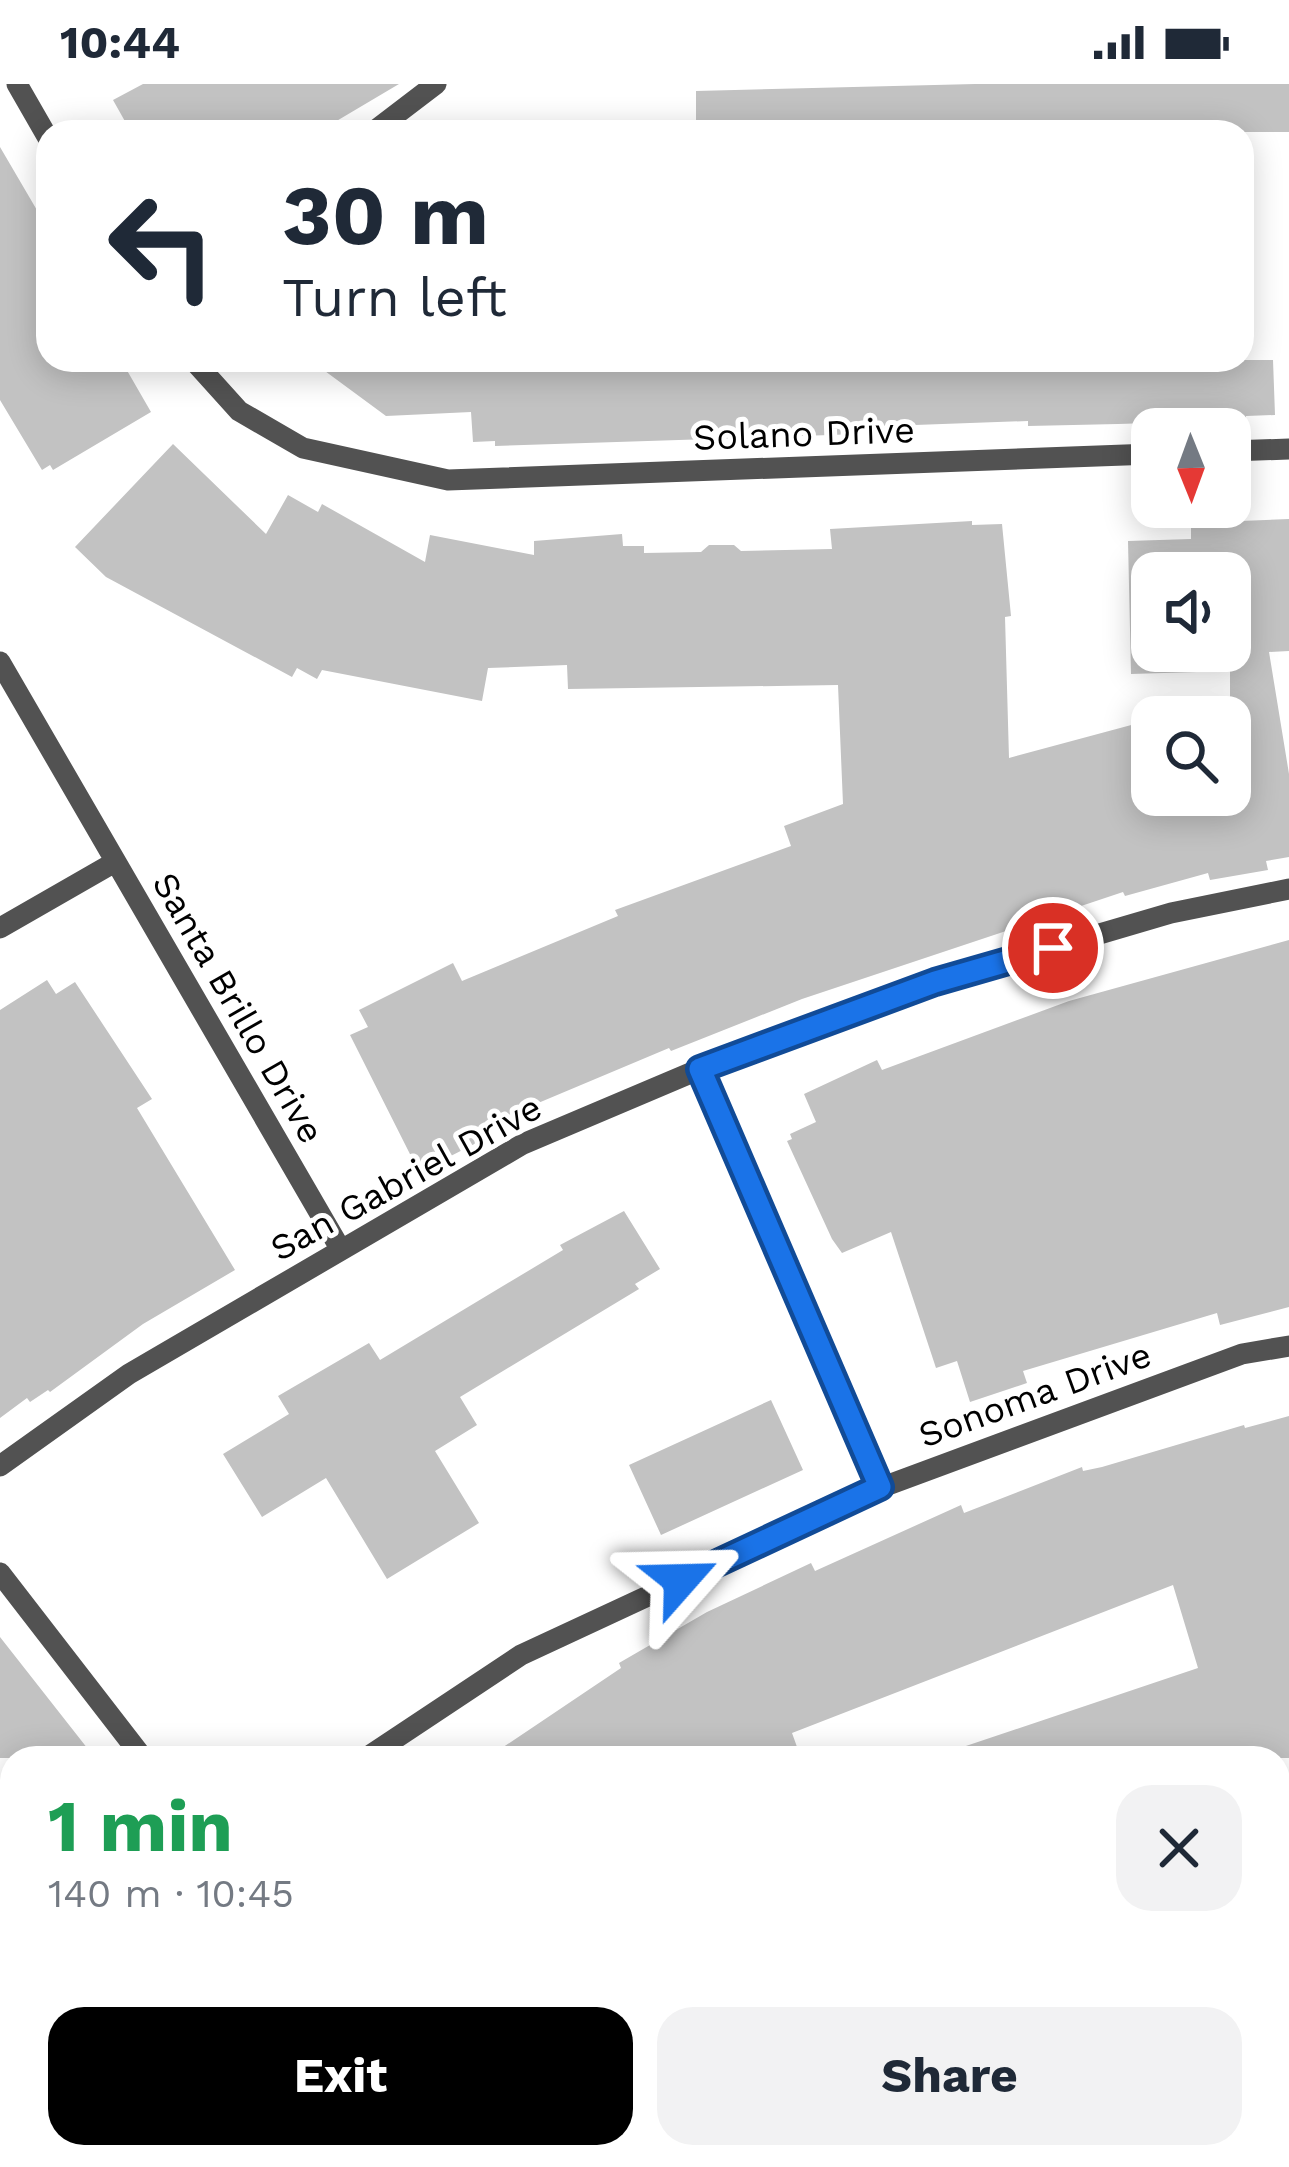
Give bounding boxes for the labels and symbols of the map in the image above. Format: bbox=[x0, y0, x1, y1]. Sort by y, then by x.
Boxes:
north arrow bbox=[1131, 408, 1251, 528]
street label: Solano Drive bbox=[692, 409, 916, 459]
street label: Santa Brillo Drive bbox=[144, 865, 332, 1151]
pin bbox=[1002, 897, 1104, 999]
street label: San Gabriel Drive bbox=[263, 1086, 549, 1270]
street label: Sonoma Drive bbox=[913, 1333, 1157, 1457]
position arrow bbox=[618, 1517, 744, 1643]

